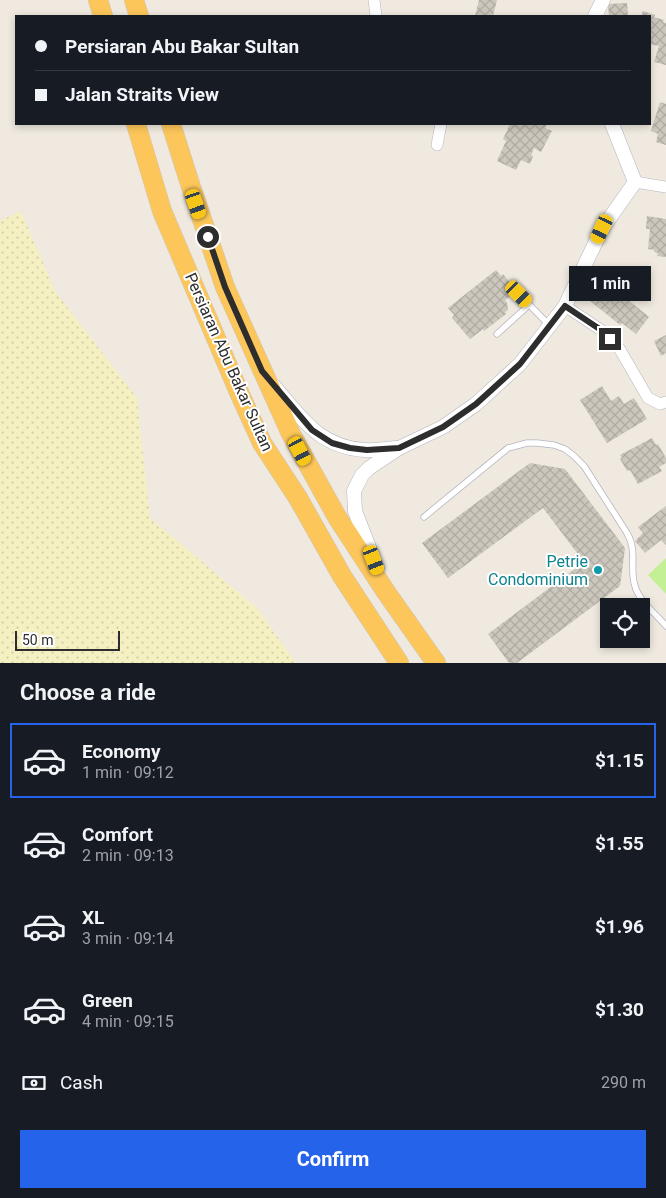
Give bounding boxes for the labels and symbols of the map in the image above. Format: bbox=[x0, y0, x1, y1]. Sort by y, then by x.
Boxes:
car bbox=[184, 187, 207, 221]
car bbox=[588, 212, 615, 246]
route start bbox=[197, 226, 219, 248]
callout: 1 min bbox=[569, 266, 651, 302]
street label: Persiaran Abu Bakar Sultan bbox=[181, 270, 277, 454]
car bbox=[503, 278, 534, 310]
route end bbox=[599, 328, 621, 350]
car bbox=[286, 434, 313, 468]
car bbox=[361, 543, 386, 577]
place label: Petrie Condominium bbox=[488, 552, 588, 589]
marker: Petrie Condominium bbox=[592, 564, 604, 576]
scale bar bbox=[15, 628, 120, 651]

